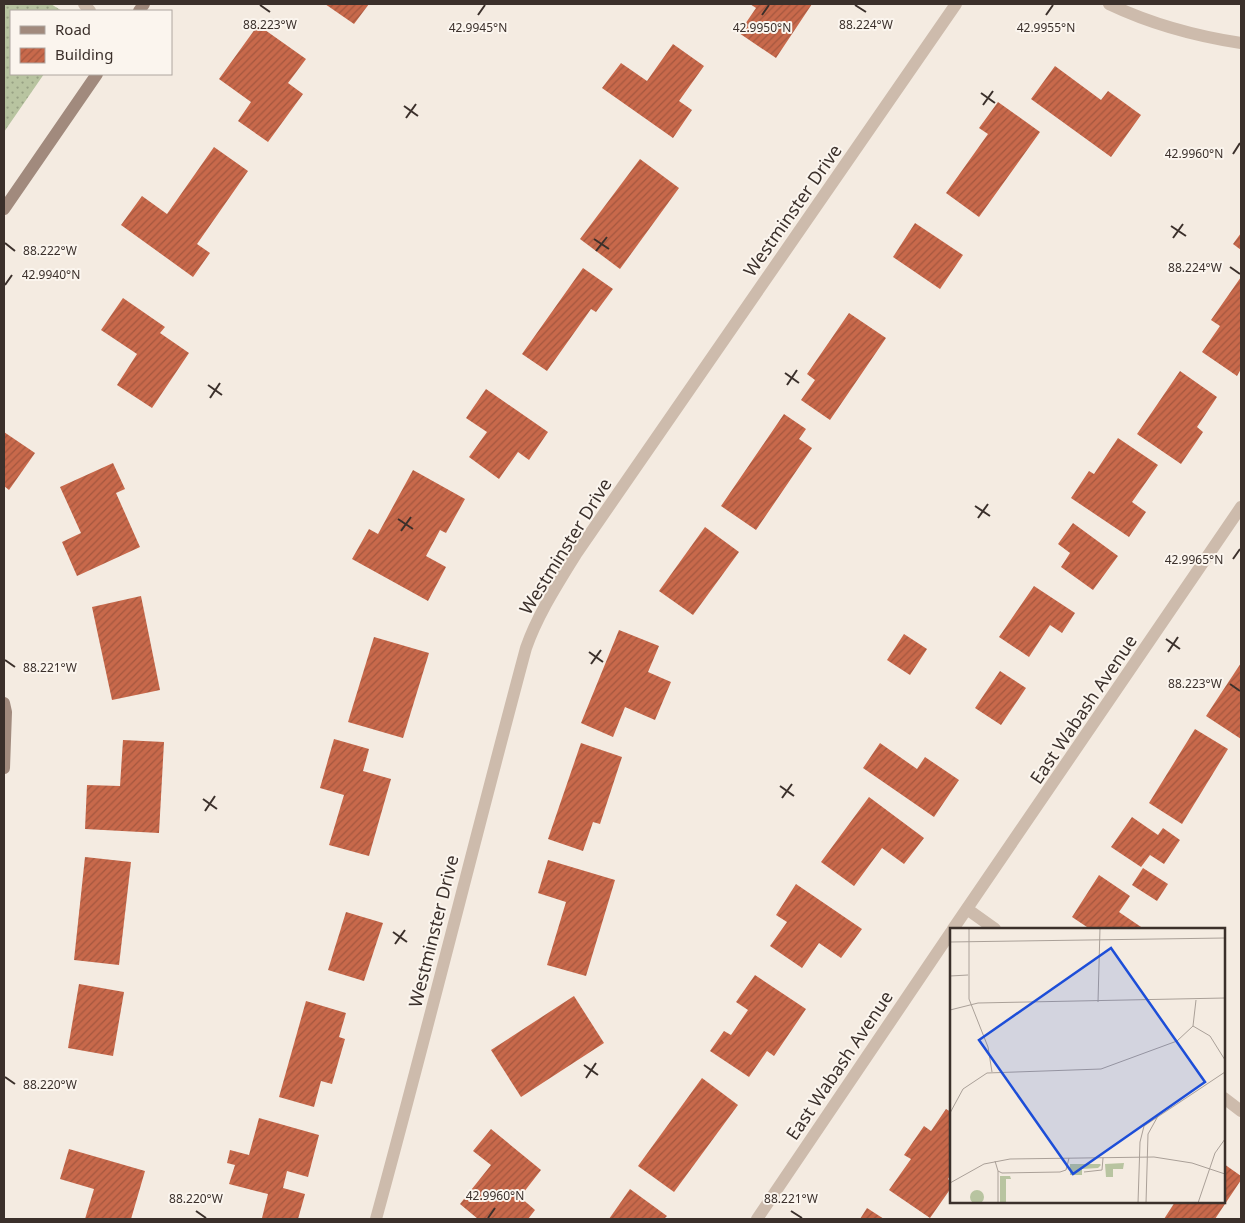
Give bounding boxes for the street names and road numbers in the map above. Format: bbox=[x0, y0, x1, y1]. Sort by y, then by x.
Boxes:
street label: Westminster Drive bbox=[737, 139, 847, 281]
street label: Westminster Drive bbox=[513, 473, 617, 619]
street label: East Wabash Avenue bbox=[1024, 630, 1142, 788]
street label: Westminster Drive bbox=[402, 852, 464, 1010]
street label: East Wabash Avenue bbox=[780, 986, 898, 1144]

